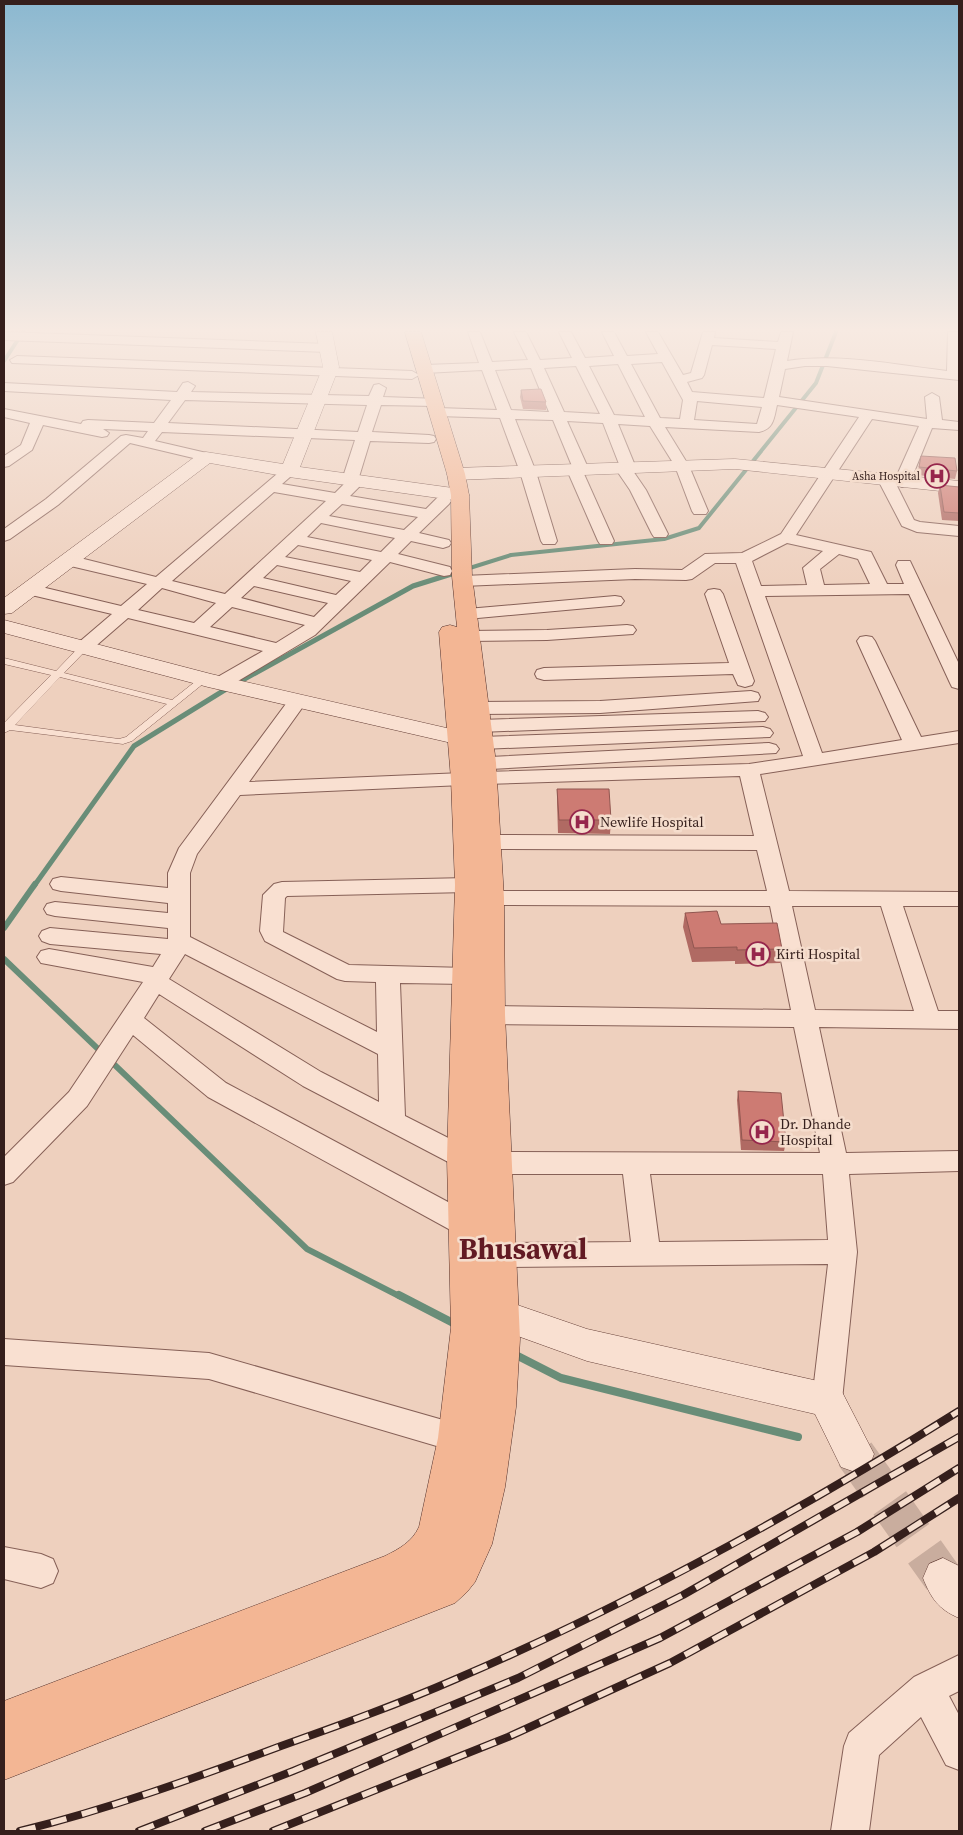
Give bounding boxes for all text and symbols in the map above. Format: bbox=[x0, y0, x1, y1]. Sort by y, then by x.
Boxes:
hospital icon: Asha Hospital bbox=[924, 463, 950, 489]
place label: Asha Hospital bbox=[852, 469, 920, 484]
hospital icon: Newlife Hospital bbox=[569, 809, 595, 835]
place label: Newlife Hospital bbox=[600, 812, 704, 832]
hospital icon: Kirti Hospital bbox=[745, 941, 771, 967]
place label: Kirti Hospital bbox=[776, 944, 860, 964]
place label: Dr. Dhande Hospital bbox=[780, 1114, 851, 1150]
hospital icon: Dr. Dhande Hospital bbox=[749, 1119, 775, 1145]
district label: Bhusawal bbox=[459, 1229, 587, 1269]

